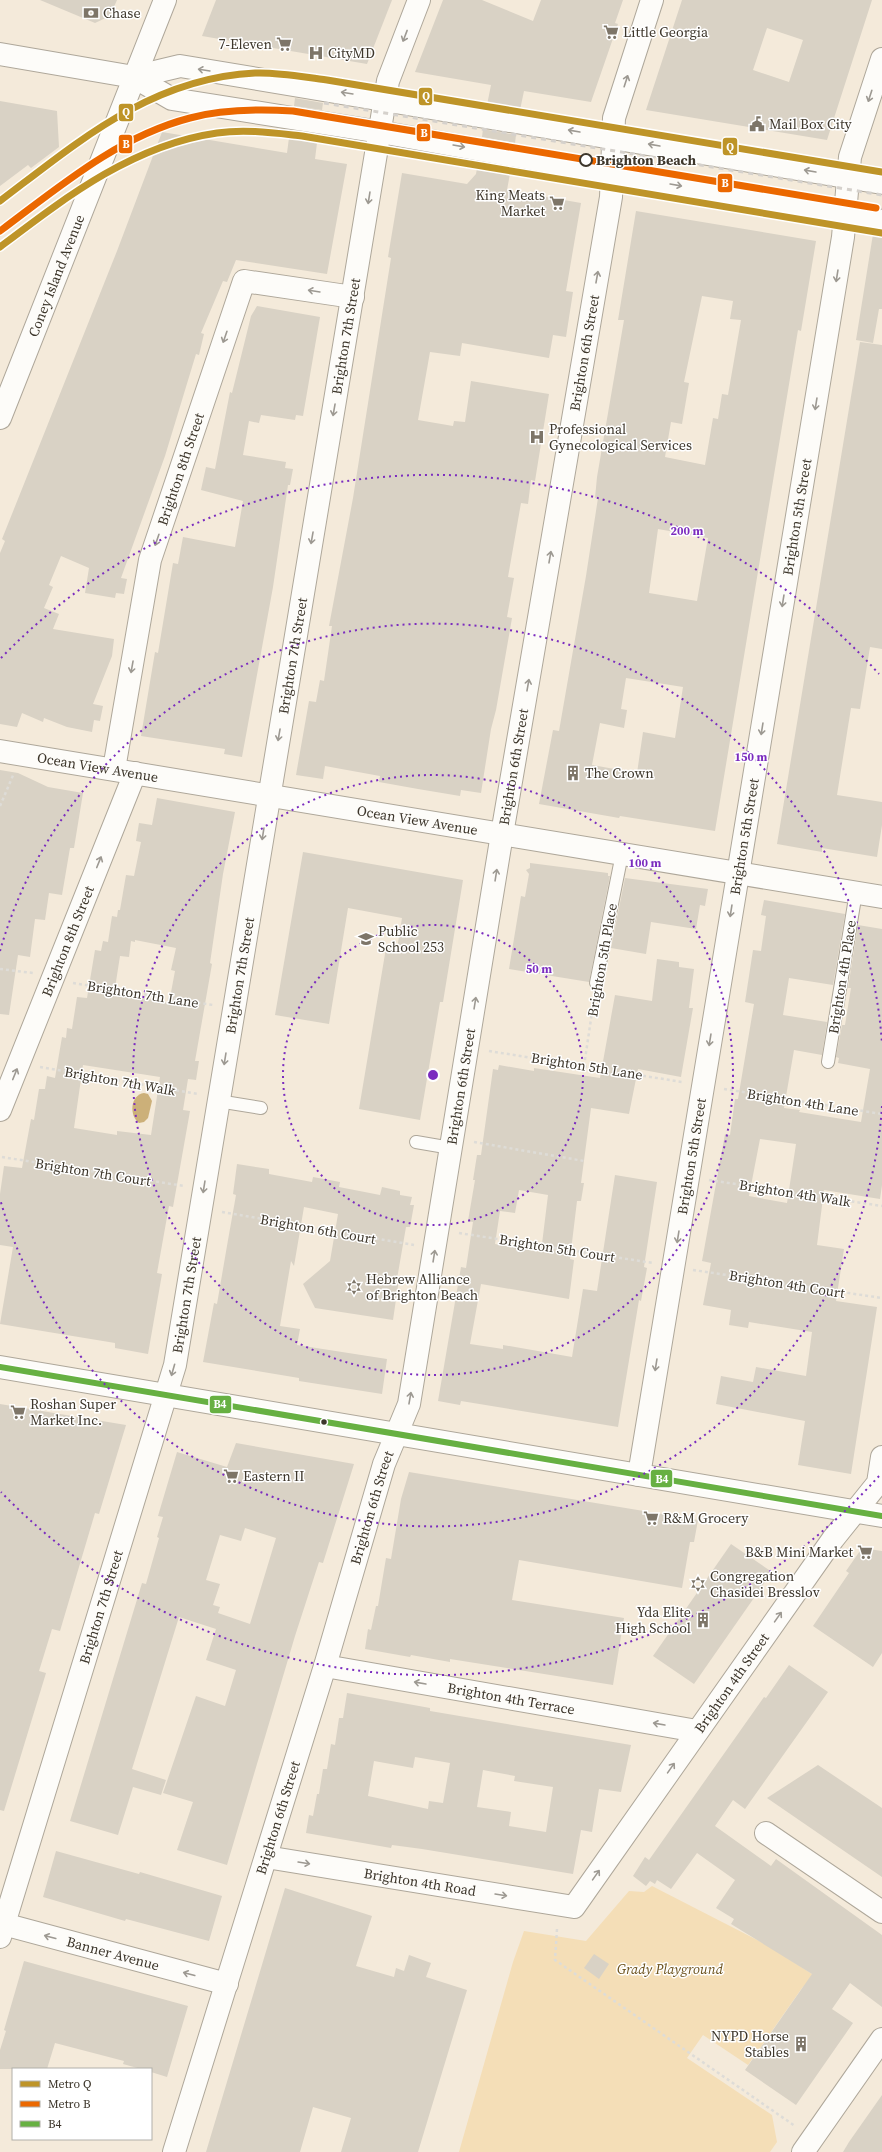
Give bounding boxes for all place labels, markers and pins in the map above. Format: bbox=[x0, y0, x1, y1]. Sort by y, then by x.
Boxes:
place label: Chase bbox=[103, 3, 141, 23]
bank icon: Chase bbox=[82, 4, 100, 22]
place label: Little Georgia bbox=[623, 22, 709, 42]
supermarket icon: Little Georgia bbox=[602, 23, 620, 41]
place label: 7-Eleven bbox=[219, 34, 273, 54]
supermarket icon: 7-Eleven bbox=[275, 35, 293, 53]
place label: CityMD bbox=[328, 43, 375, 63]
hospital icon: CityMD bbox=[307, 44, 325, 62]
place label: Mail Box City bbox=[769, 114, 852, 134]
public building icon: Mail Box City bbox=[748, 115, 766, 133]
place label: Brighton Beach bbox=[596, 150, 696, 170]
marker: Brighton Beach bbox=[579, 153, 593, 167]
place label: King Meats Market bbox=[475, 185, 545, 221]
supermarket icon: King Meats Market bbox=[548, 194, 566, 212]
place label: Professional Gynecological Services bbox=[549, 419, 692, 455]
hospital icon: Professional Gynecological Services bbox=[528, 428, 546, 446]
place label: The Crown bbox=[585, 763, 654, 783]
building icon: The Crown bbox=[564, 764, 582, 782]
place label: Public School 253 bbox=[378, 921, 444, 957]
school or university icon: Public School 253 bbox=[357, 930, 375, 948]
centre of rings bbox=[426, 1068, 440, 1082]
place label: Hebrew Alliance of Brighton Beach bbox=[366, 1269, 478, 1305]
synagogue icon: Hebrew Alliance of Brighton Beach bbox=[345, 1278, 363, 1296]
place label: Roshan Super Market Inc. bbox=[30, 1394, 116, 1430]
supermarket icon: Roshan Super Market Inc. bbox=[9, 1403, 27, 1421]
unlabelled marker bbox=[319, 1417, 329, 1427]
place label: Eastern II bbox=[243, 1466, 304, 1486]
supermarket icon: Eastern II bbox=[222, 1467, 240, 1485]
place label: R&M Grocery bbox=[663, 1508, 749, 1528]
supermarket icon: R&M Grocery bbox=[642, 1509, 660, 1527]
place label: B&B Mini Market bbox=[745, 1542, 853, 1562]
supermarket icon: B&B Mini Market bbox=[856, 1543, 874, 1561]
place label: Congregation Chasidei Bresslov bbox=[710, 1566, 820, 1602]
synagogue icon: Congregation Chasidei Bresslov bbox=[689, 1575, 707, 1593]
place label: Yda Elite High School bbox=[615, 1602, 691, 1638]
building icon: Yda Elite High School bbox=[694, 1611, 712, 1629]
place label: NYPD Horse Stables bbox=[711, 2026, 789, 2062]
building icon: NYPD Horse Stables bbox=[792, 2035, 810, 2053]

